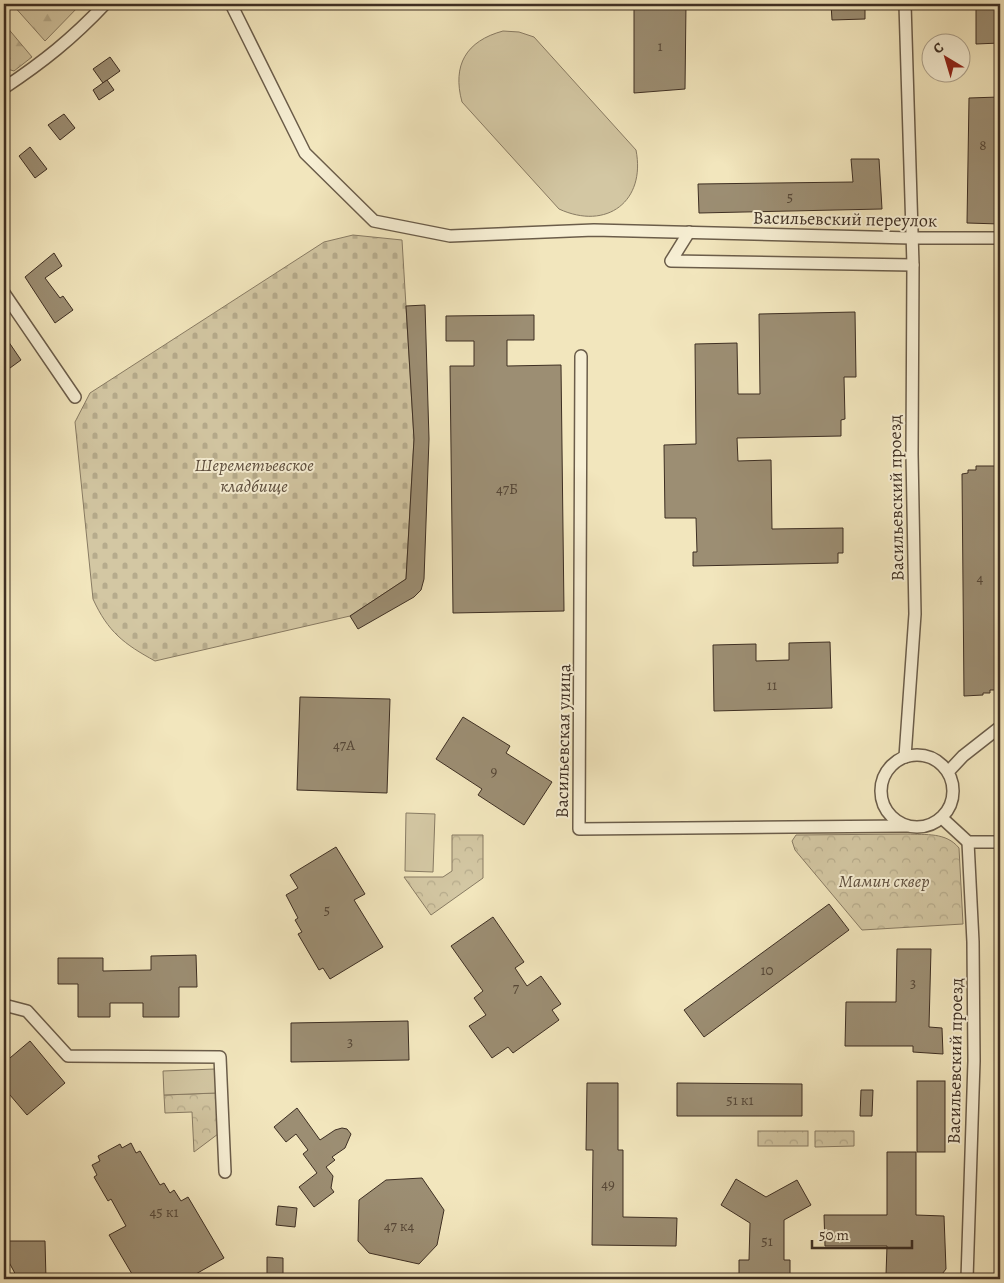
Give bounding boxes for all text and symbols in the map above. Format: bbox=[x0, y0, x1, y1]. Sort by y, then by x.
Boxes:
north arrow bbox=[922, 32, 972, 82]
house number: 1 bbox=[657, 36, 663, 56]
text: С bbox=[929, 38, 948, 58]
house number: 8 bbox=[979, 135, 987, 155]
house number: 5 bbox=[787, 187, 793, 207]
street label: Васильевский переулок bbox=[753, 205, 937, 233]
street label: Васильевский проезд bbox=[883, 414, 909, 581]
park label: Шереметьевское кладбище bbox=[194, 453, 314, 498]
house number: 47Б bbox=[496, 479, 518, 499]
house number: 4 bbox=[977, 568, 984, 588]
street label: Васильевская улица bbox=[550, 663, 576, 818]
house number: 11 bbox=[767, 675, 777, 695]
house number: 47А bbox=[333, 735, 355, 755]
house number: 9 bbox=[491, 761, 498, 781]
park label: Мамин сквер bbox=[838, 869, 930, 893]
house number: 5 bbox=[324, 900, 330, 920]
house number: 10 bbox=[760, 960, 774, 980]
house number: 3 bbox=[910, 973, 916, 993]
street label: Васильевский проезд bbox=[942, 977, 968, 1144]
house number: 7 bbox=[513, 978, 520, 998]
house number: 3 bbox=[347, 1032, 353, 1052]
house number: 51 к1 bbox=[726, 1090, 754, 1110]
house number: 49 bbox=[601, 1174, 615, 1194]
house number: 45 к1 bbox=[149, 1202, 179, 1222]
house number: 47 к4 bbox=[384, 1216, 415, 1236]
scale bar bbox=[812, 1218, 912, 1250]
text: 50 m bbox=[819, 1225, 849, 1245]
house number: 51 bbox=[761, 1231, 773, 1251]

